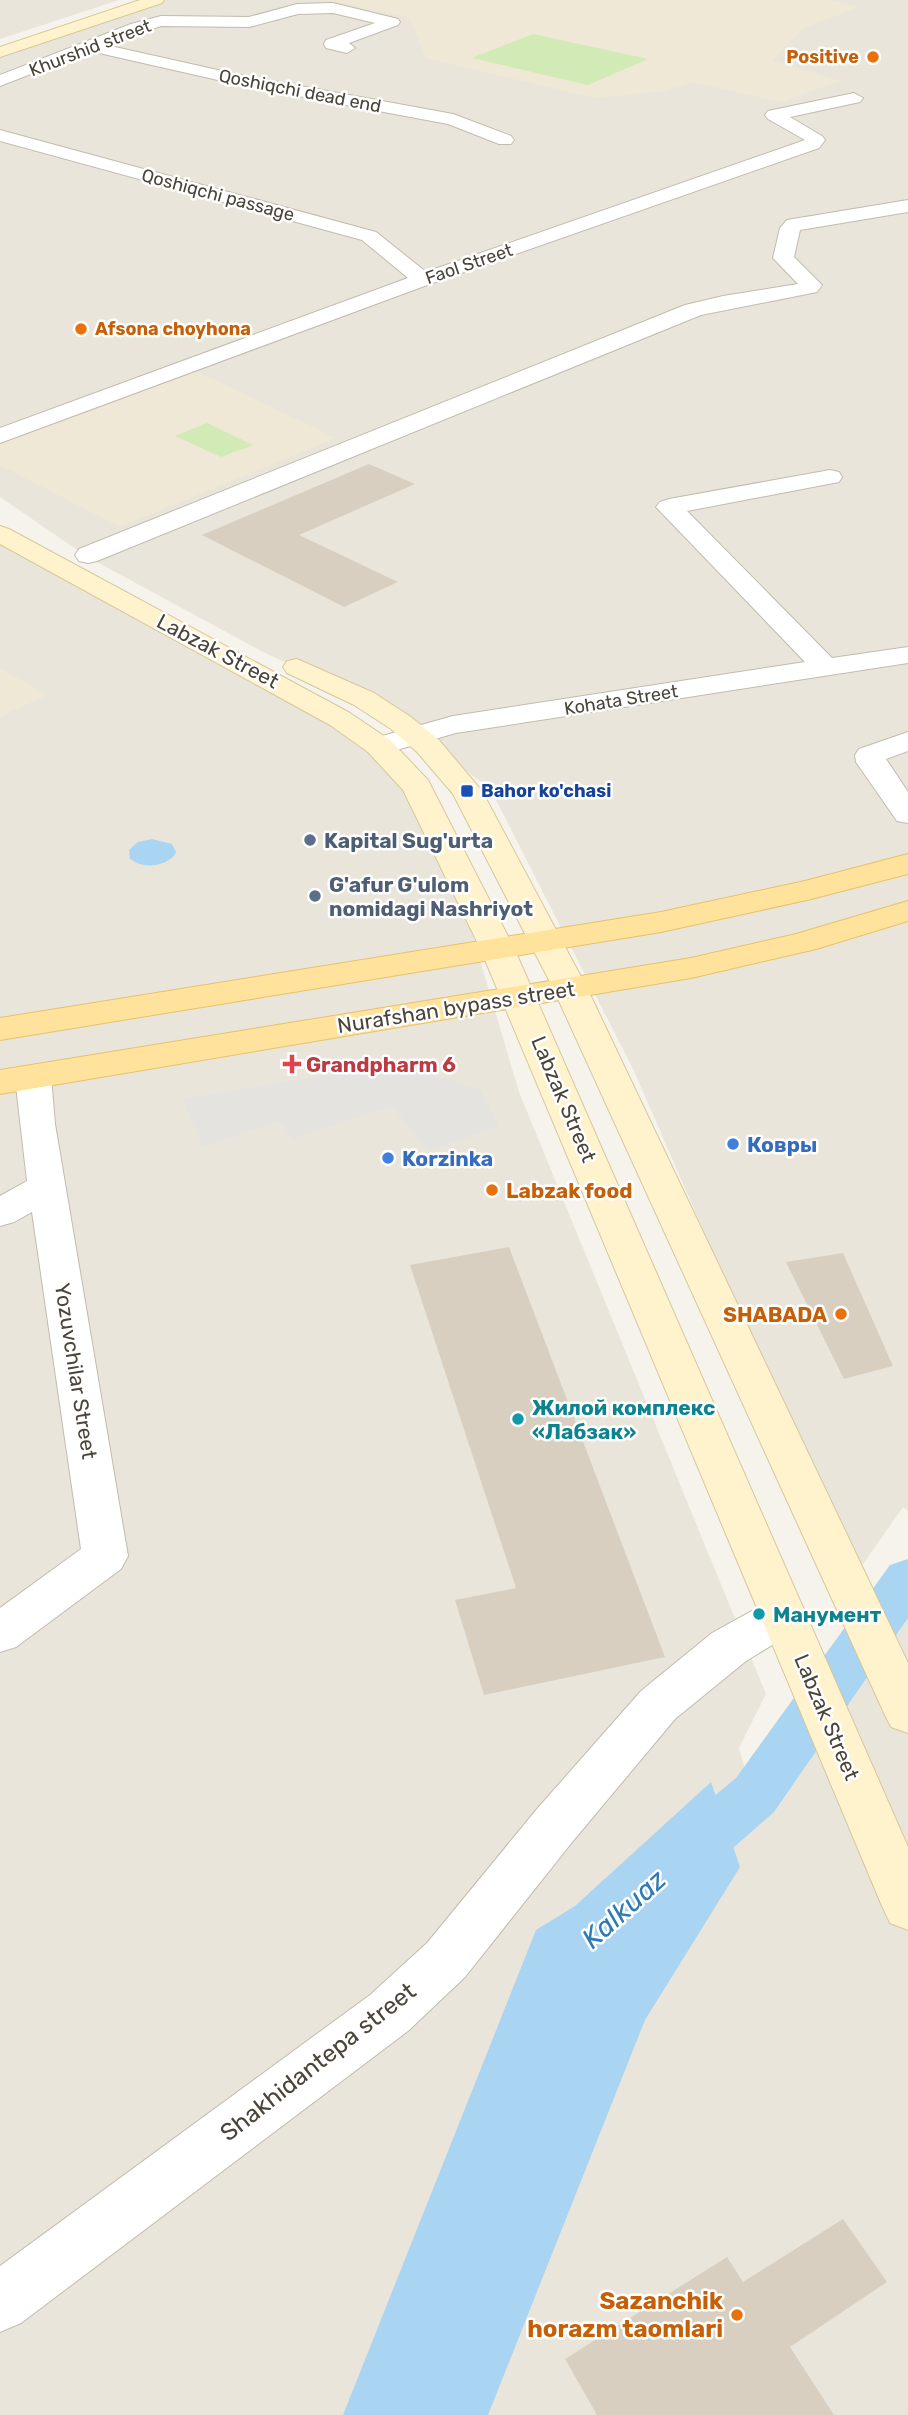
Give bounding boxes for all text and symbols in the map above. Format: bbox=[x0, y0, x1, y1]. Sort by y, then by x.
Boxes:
street label: Khurshid street bbox=[26, 15, 154, 81]
place label: Positive bbox=[786, 46, 859, 68]
marker: Positive bbox=[865, 49, 881, 65]
street label: Qoshiqchi dead end bbox=[217, 64, 383, 118]
street label: Qoshiqchi passage bbox=[139, 164, 297, 226]
street label: Faol Street bbox=[422, 239, 516, 289]
place label: Afsona choyhona bbox=[95, 318, 251, 340]
marker: Afsona choyhona bbox=[73, 321, 89, 337]
street label: Labzak Street bbox=[153, 608, 283, 694]
street label: Kohata Street bbox=[563, 680, 679, 720]
place label: Bahor ko'chasi bbox=[481, 780, 611, 802]
marker: Bahor ko'chasi bbox=[459, 783, 475, 799]
place label: Kapital Sug'urta bbox=[324, 828, 493, 853]
marker: Kapital Sug'urta bbox=[302, 832, 318, 848]
place label: G'afur G'ulom nomidagi Nashriyot bbox=[329, 872, 533, 921]
marker: G'afur G'ulom nomidagi Nashriyot bbox=[307, 888, 323, 904]
street label: Nurafshan bypass street bbox=[335, 976, 577, 1038]
street label: Labzak Street bbox=[526, 1032, 602, 1166]
place label: Grandpharm 6 bbox=[306, 1052, 456, 1077]
marker: Grandpharm 6 bbox=[284, 1056, 300, 1072]
place label: Ковры bbox=[747, 1132, 817, 1157]
marker: Ковры bbox=[725, 1136, 741, 1152]
place label: Korzinka bbox=[402, 1146, 493, 1171]
marker: Korzinka bbox=[380, 1150, 396, 1166]
place label: Labzak food bbox=[506, 1178, 633, 1203]
marker: Labzak food bbox=[484, 1182, 500, 1198]
street label: Yozuvchilar Street bbox=[50, 1281, 102, 1461]
place label: SHABADA bbox=[723, 1302, 827, 1327]
marker: SHABADA bbox=[833, 1306, 849, 1322]
place label: Жилой комплекс «Лабзак» bbox=[532, 1395, 715, 1444]
marker: Жилой комплекс «Лабзак» bbox=[510, 1411, 526, 1427]
place label: Манумент bbox=[773, 1602, 882, 1627]
marker: Манумент bbox=[751, 1606, 767, 1622]
street label: Labzak Street bbox=[789, 1650, 865, 1784]
water label: Kalkuaz bbox=[575, 1863, 673, 1955]
street label: Shakhidantepa street bbox=[215, 1977, 421, 2147]
place label: Sazanchik horazm taomlari bbox=[527, 2287, 723, 2343]
marker: Sazanchik horazm taomlari bbox=[729, 2307, 745, 2323]

